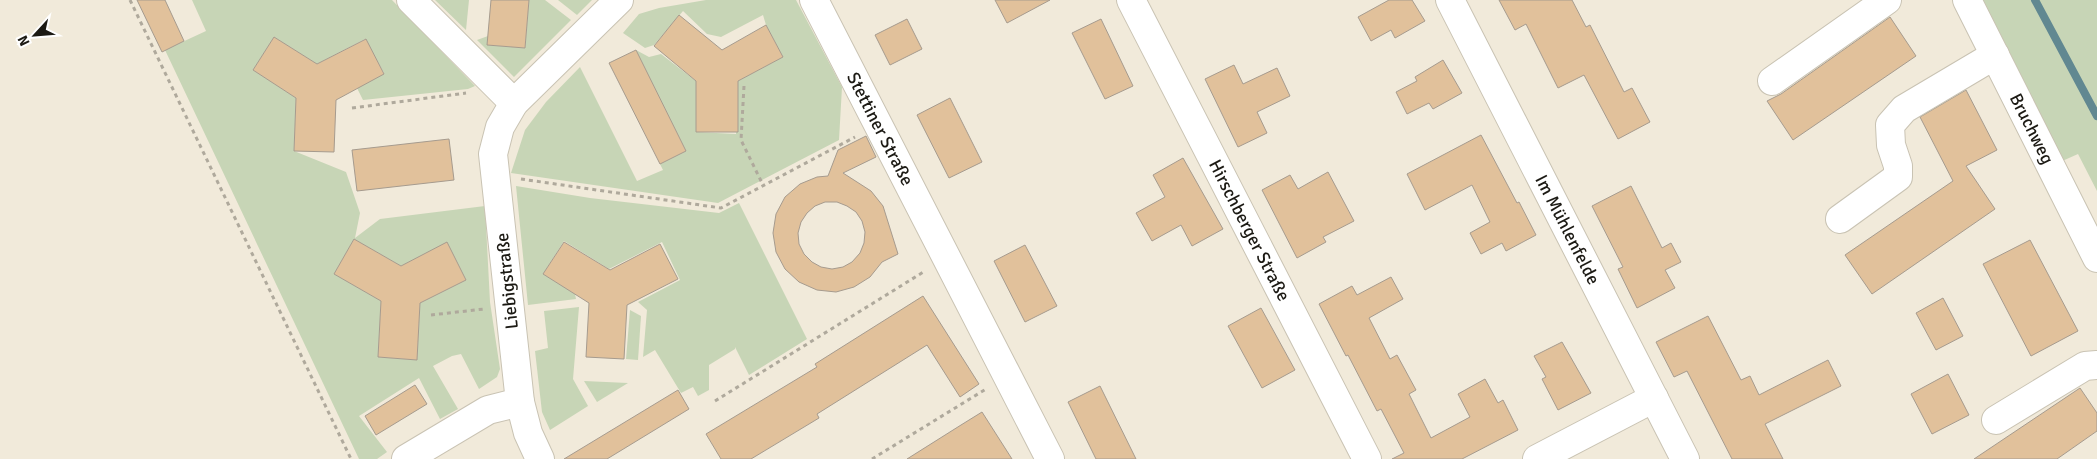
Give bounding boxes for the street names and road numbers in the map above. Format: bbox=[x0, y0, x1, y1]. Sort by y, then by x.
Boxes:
street label: Stettiner Straße bbox=[842, 69, 919, 189]
street label: Bruchweg bbox=[2005, 90, 2059, 168]
street label: Hirschberger Straße bbox=[1204, 156, 1295, 305]
street label: Im Mühlenfelde bbox=[1530, 171, 1605, 288]
street label: Liebigstraße bbox=[491, 232, 523, 330]

